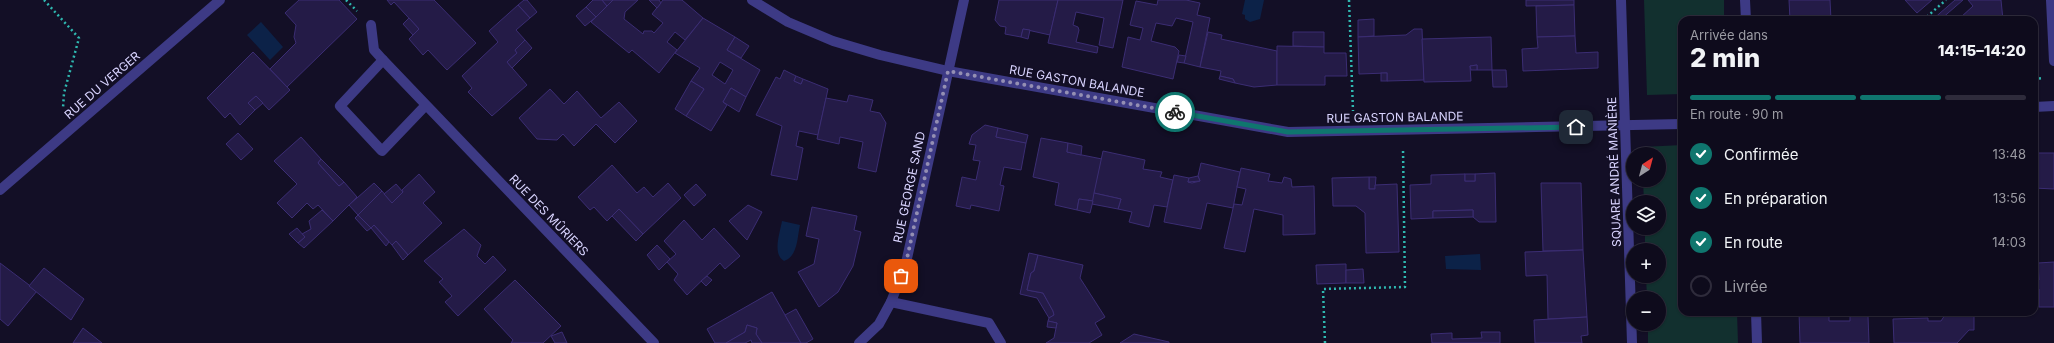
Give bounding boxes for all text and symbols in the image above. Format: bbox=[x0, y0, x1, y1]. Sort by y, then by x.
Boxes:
text: Arrivée dans bbox=[1690, 27, 1768, 43]
text: 14:15–14:20 bbox=[1938, 41, 2026, 60]
text: 2 min bbox=[1690, 42, 1760, 73]
street label: RUE DU VERGER bbox=[61, 48, 143, 122]
street label: RUE GASTON BALANDE bbox=[1008, 62, 1146, 100]
courier bbox=[1155, 92, 1195, 132]
street label: SQUARE ANDRÉ MANIÈRE bbox=[1604, 97, 1624, 247]
icon: bike bbox=[1164, 101, 1186, 123]
text: En route · 90 m bbox=[1690, 106, 1783, 122]
street label: RUE GASTON BALANDE bbox=[1326, 108, 1464, 126]
pin bbox=[1559, 110, 1593, 144]
icon: home bbox=[1565, 116, 1587, 138]
street label: RUE GEORGE SAND bbox=[890, 130, 928, 244]
icon: check bbox=[1690, 143, 1712, 165]
text: Confirmée bbox=[1724, 145, 1799, 164]
text: 13:48 bbox=[1992, 146, 2026, 162]
north arrow bbox=[1626, 147, 1666, 187]
map controls bbox=[1626, 147, 1666, 331]
street label: RUE DES MÛRIERS bbox=[506, 171, 592, 259]
icon: check bbox=[1690, 187, 1712, 209]
text: En préparation bbox=[1724, 189, 1828, 208]
text: 13:56 bbox=[1993, 190, 2026, 206]
button: layers bbox=[1626, 195, 1666, 235]
icon: check bbox=[1690, 231, 1712, 253]
text: En route bbox=[1724, 233, 1783, 252]
text: 14:03 bbox=[1992, 234, 2026, 250]
button: + bbox=[1626, 243, 1666, 283]
pin bbox=[884, 259, 918, 293]
icon: bag bbox=[890, 265, 912, 287]
text: Livrée bbox=[1724, 277, 1767, 296]
button: − bbox=[1626, 291, 1666, 331]

